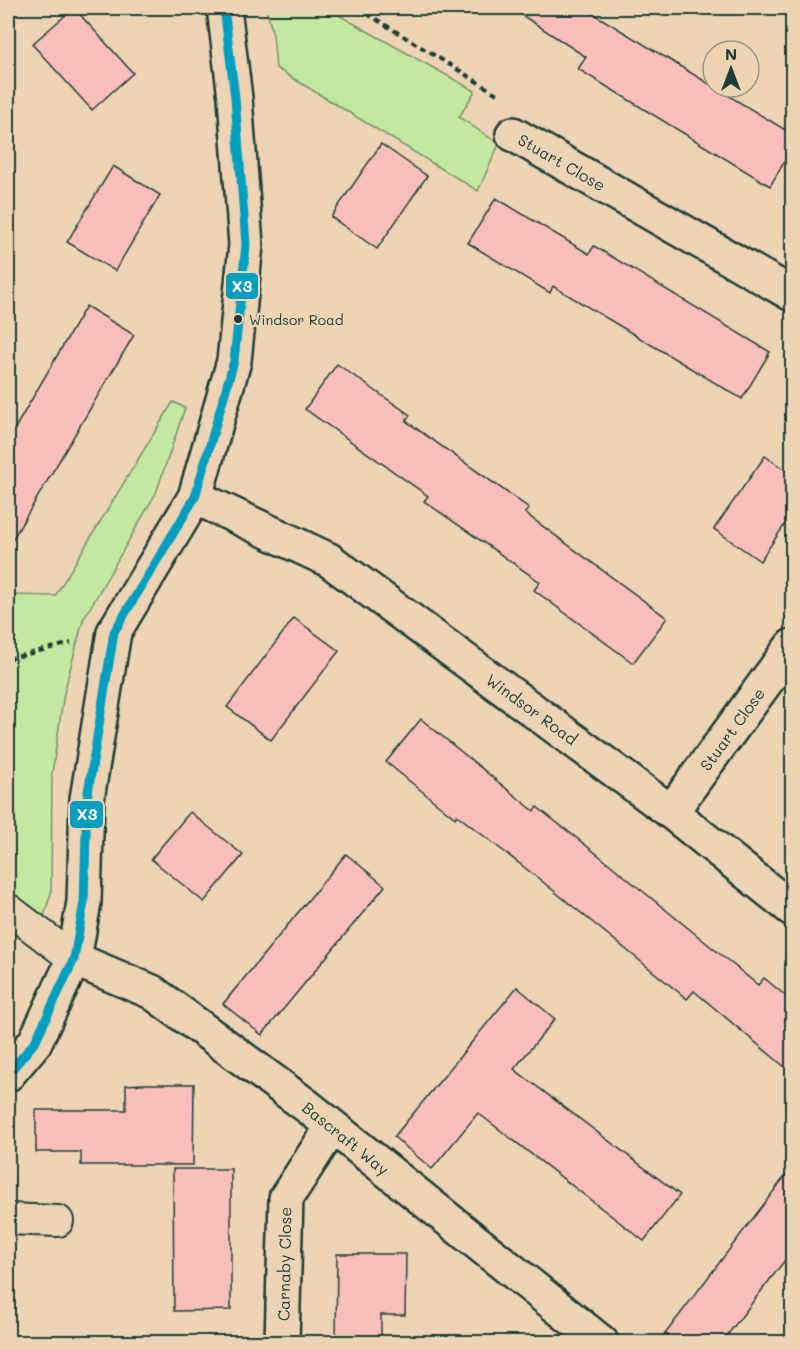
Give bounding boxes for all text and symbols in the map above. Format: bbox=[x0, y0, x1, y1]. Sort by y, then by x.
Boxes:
north arrow bbox=[701, 39, 761, 99]
text: N bbox=[725, 43, 737, 64]
street label: Stuart Close bbox=[514, 129, 610, 195]
line badge: X3 bbox=[225, 272, 259, 300]
text: X3 bbox=[232, 275, 253, 296]
place label: Windsor Road bbox=[249, 310, 344, 329]
marker: Windsor Road bbox=[232, 313, 244, 325]
street label: Windsor Road bbox=[482, 669, 582, 749]
street label: Stuart Close bbox=[695, 683, 769, 775]
line badge: X3 bbox=[69, 800, 104, 829]
text: X3 bbox=[77, 803, 98, 824]
street label: Bascraft Way bbox=[298, 1097, 394, 1179]
street label: Carnaby Close bbox=[273, 1207, 295, 1321]

